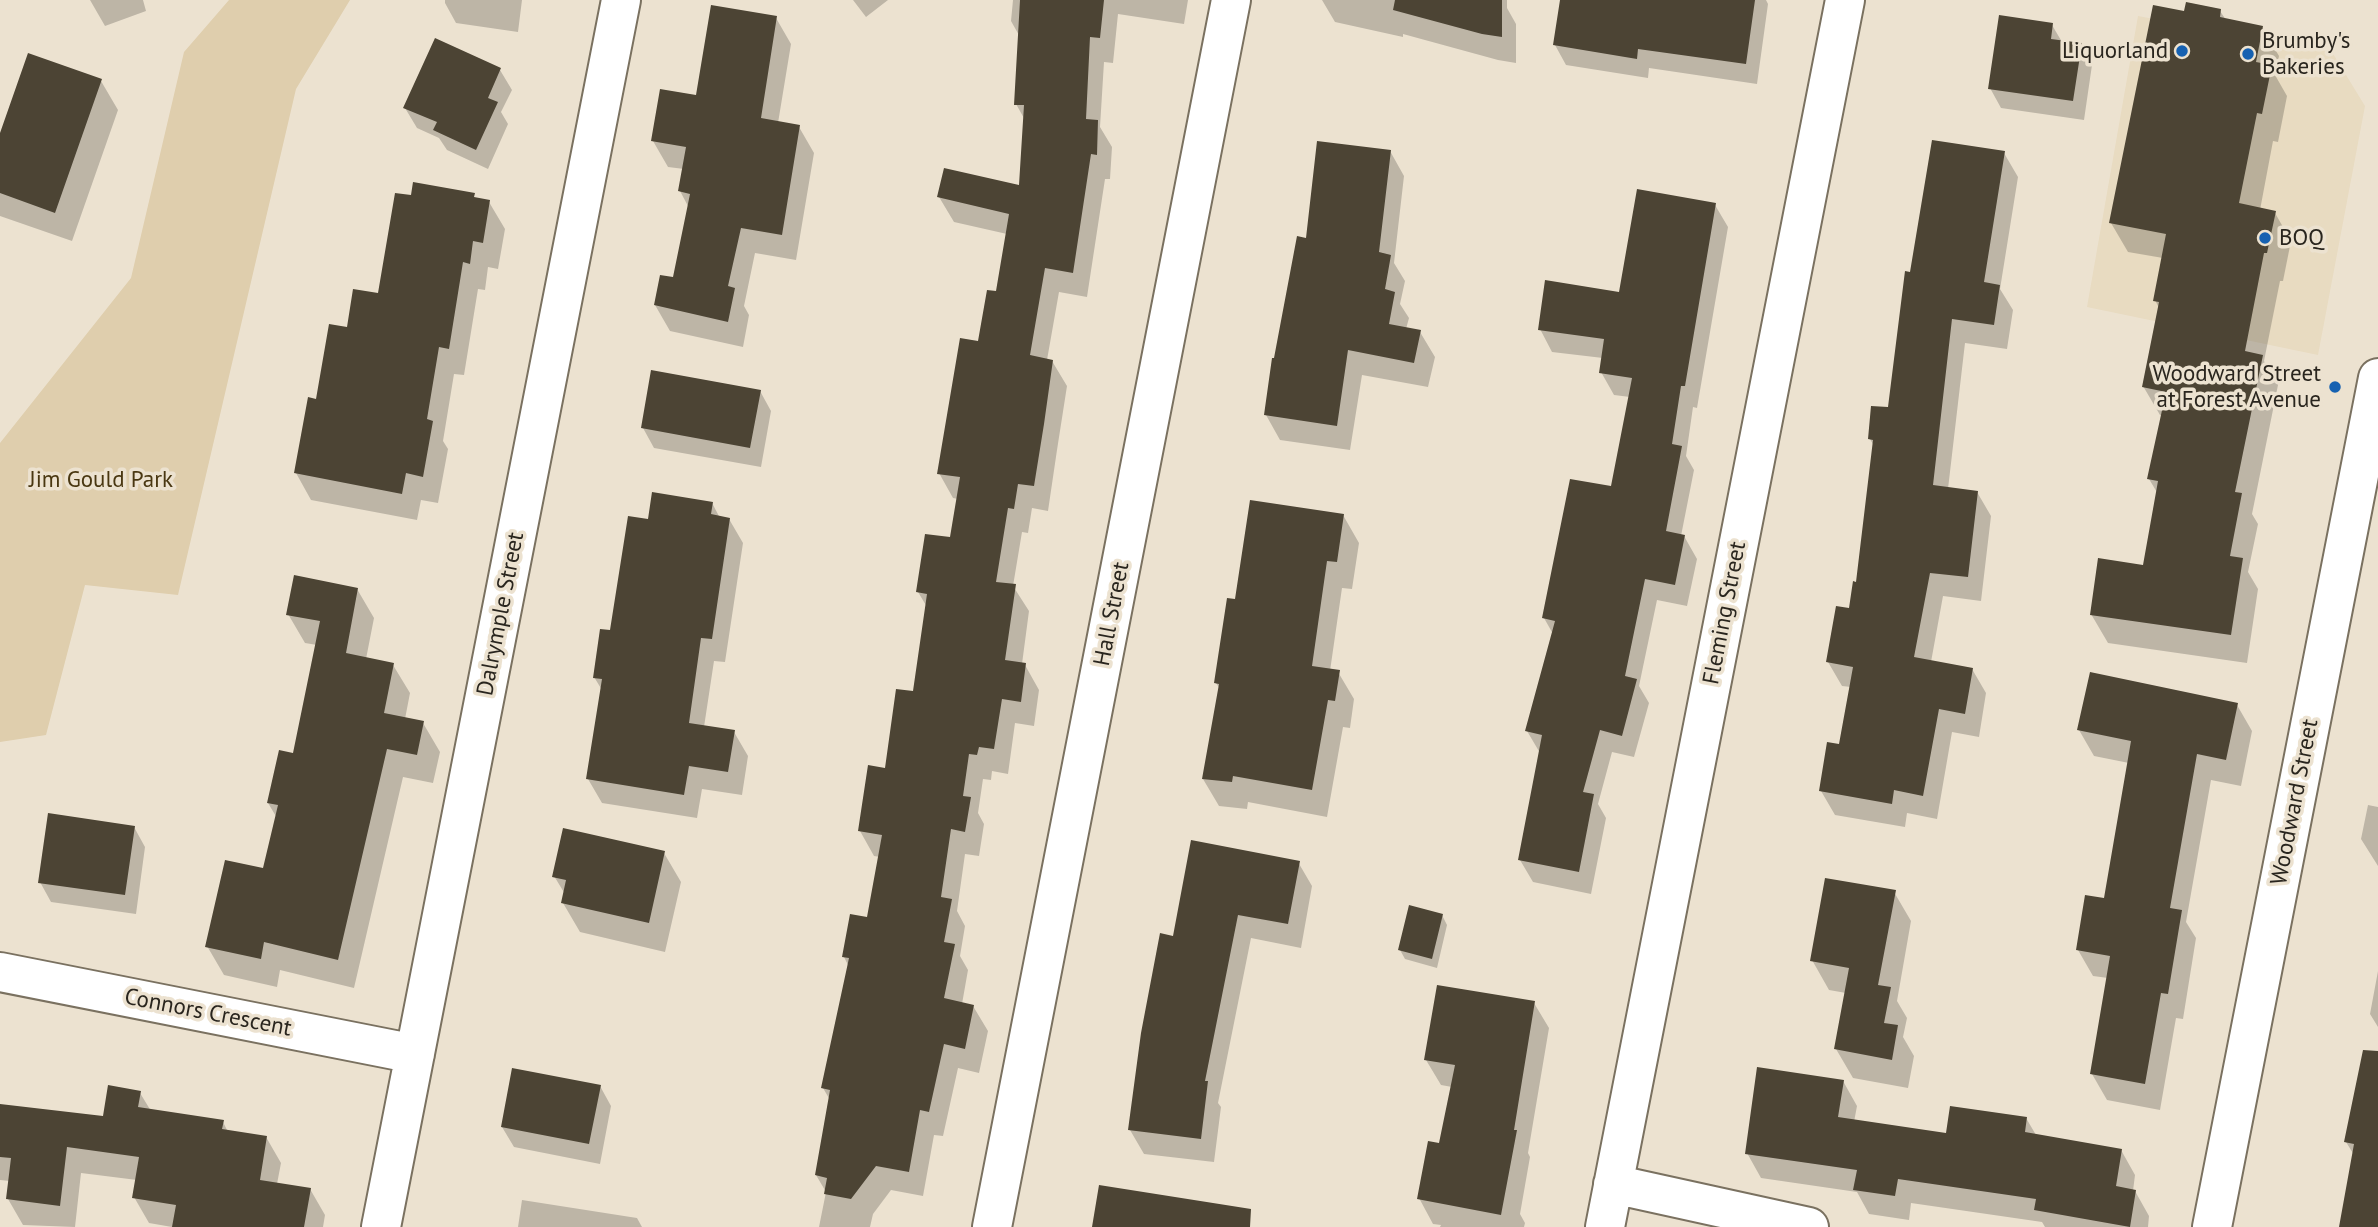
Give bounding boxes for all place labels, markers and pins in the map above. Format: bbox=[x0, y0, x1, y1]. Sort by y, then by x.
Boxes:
place label: Brumby's Bakeries bbox=[2262, 27, 2350, 81]
place label: Liquorland bbox=[2062, 37, 2168, 65]
marker: Liquorland bbox=[2174, 43, 2190, 59]
marker: Brumby's Bakeries bbox=[2240, 46, 2256, 62]
place label: BOQ bbox=[2279, 224, 2324, 252]
marker: BOQ bbox=[2257, 230, 2273, 246]
place label: Woodward Street at Forest Avenue bbox=[2153, 360, 2321, 414]
marker: Woodward Street at Forest Avenue bbox=[2327, 379, 2343, 395]

